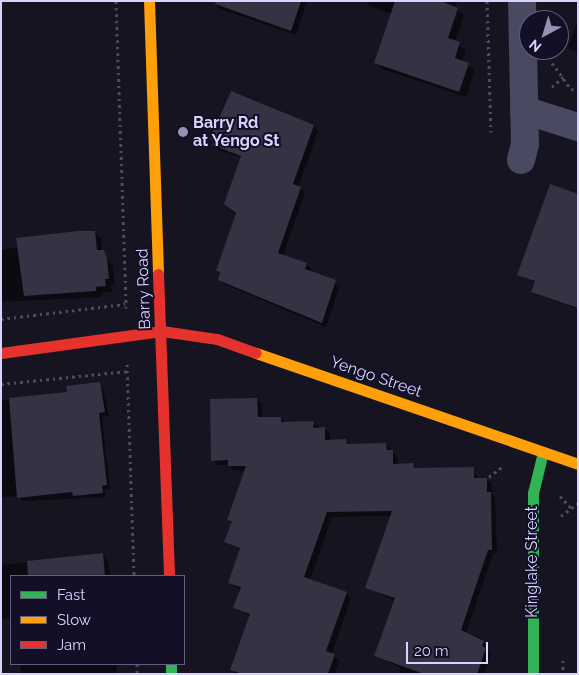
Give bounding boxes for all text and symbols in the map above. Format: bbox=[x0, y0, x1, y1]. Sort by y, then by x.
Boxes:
north arrow bbox=[519, 10, 569, 60]
text: N bbox=[526, 36, 544, 55]
place label: Barry Rd at Yengo St bbox=[193, 113, 280, 151]
marker: Barry Rd at Yengo St bbox=[177, 126, 189, 138]
street label: Barry Road bbox=[133, 248, 155, 330]
street label: Yengo Street bbox=[328, 352, 424, 402]
street label: Kinglake Street bbox=[522, 506, 542, 618]
legend bbox=[10, 575, 185, 665]
text: Fast bbox=[57, 586, 85, 604]
text: Slow bbox=[57, 611, 91, 629]
scale bar bbox=[409, 632, 492, 664]
text: Jam bbox=[57, 636, 86, 654]
text: 20 m bbox=[414, 642, 449, 660]

